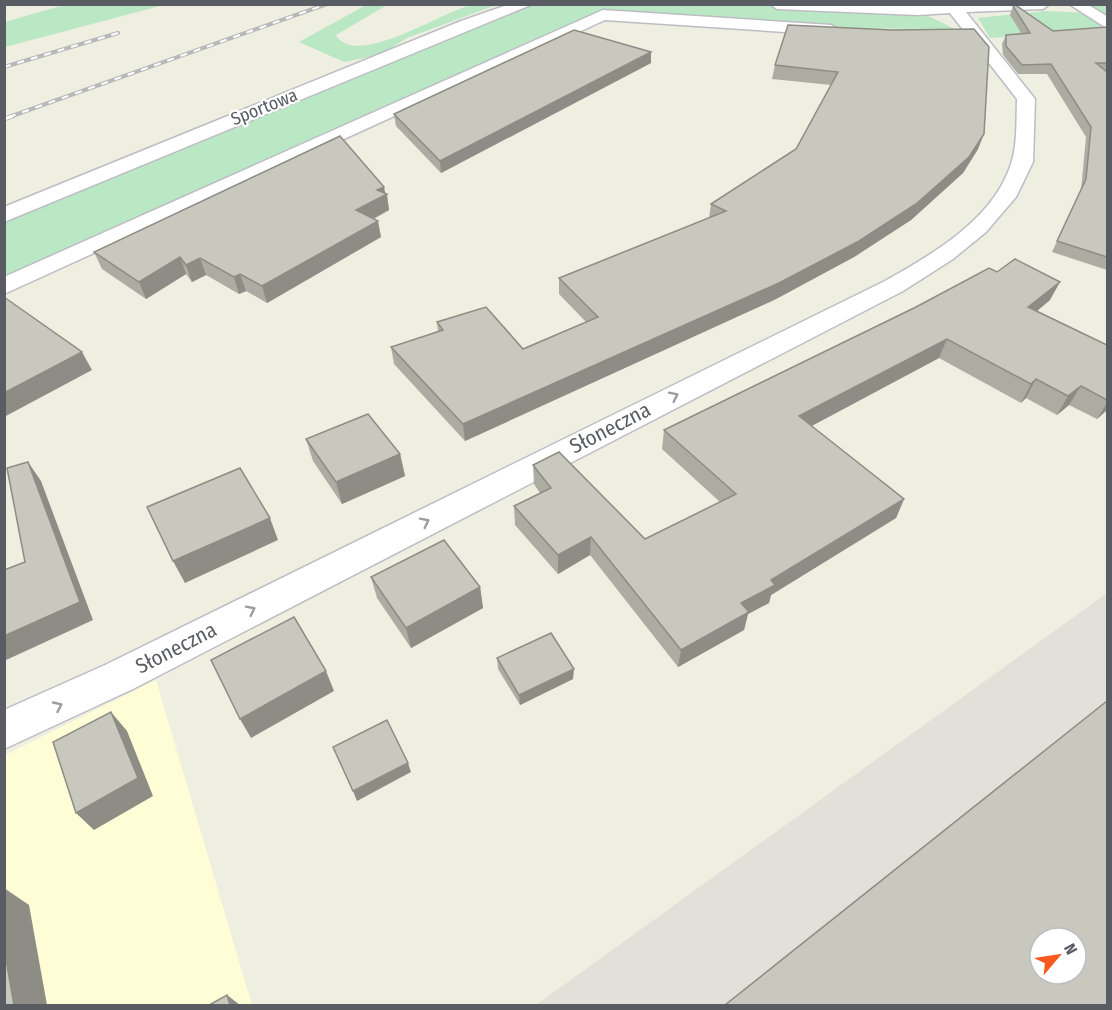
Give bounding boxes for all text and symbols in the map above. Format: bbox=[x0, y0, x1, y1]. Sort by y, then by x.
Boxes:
street label: Sportowa bbox=[228, 84, 301, 130]
one-way arrow bbox=[668, 392, 679, 403]
street label: Słoneczna bbox=[565, 397, 655, 459]
one-way arrow bbox=[419, 518, 430, 529]
one-way arrow bbox=[245, 606, 256, 617]
street label: Słoneczna bbox=[131, 617, 221, 679]
one-way arrow bbox=[51, 701, 62, 713]
north arrow bbox=[1028, 926, 1088, 986]
text: N bbox=[1060, 940, 1081, 958]

